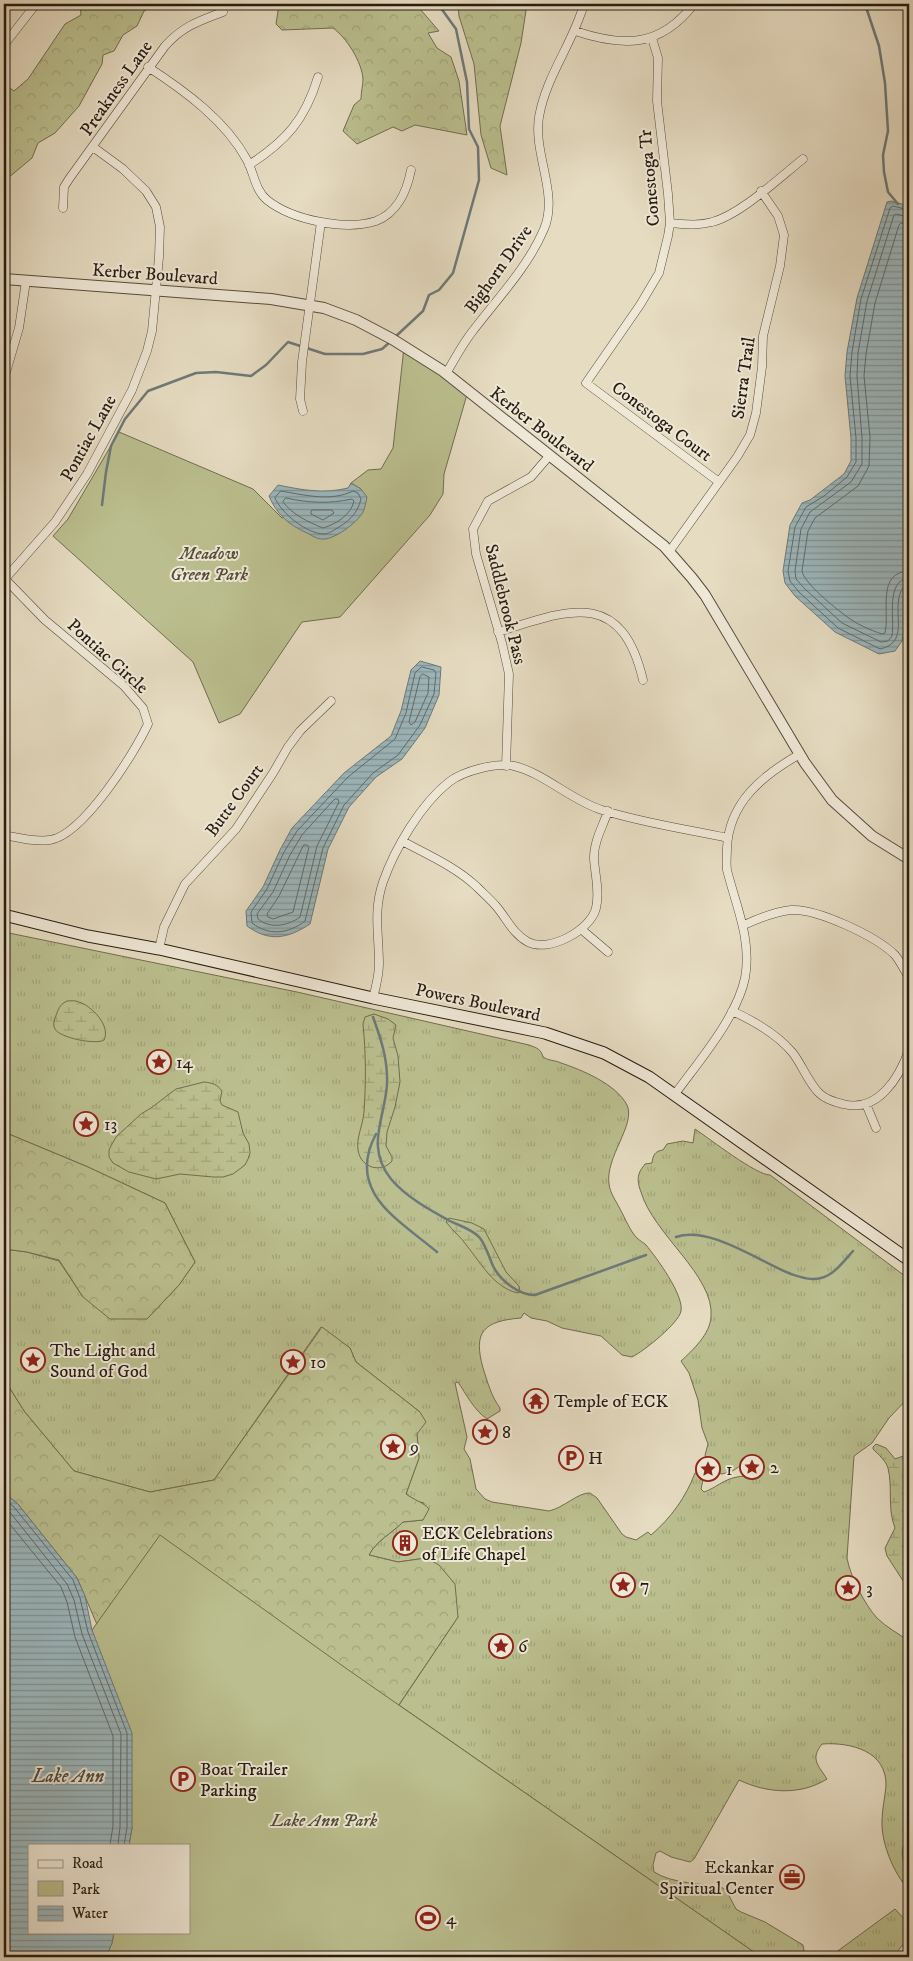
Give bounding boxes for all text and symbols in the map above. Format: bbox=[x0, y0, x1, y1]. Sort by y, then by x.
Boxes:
street label: Preakness Lane bbox=[76, 37, 158, 140]
street label: Conestoga Tr bbox=[635, 128, 665, 227]
street label: Bighorn Drive bbox=[460, 221, 537, 318]
street label: Kerber Boulevard bbox=[91, 260, 218, 290]
street label: Sierra Trail bbox=[727, 335, 761, 421]
street label: Conestoga Court bbox=[607, 377, 716, 467]
street label: Kerber Boulevard bbox=[485, 382, 598, 477]
street label: Pontiac Lane bbox=[56, 391, 122, 485]
street label: Saddlebrook Pass bbox=[479, 542, 531, 667]
park label: Meadow Green Park bbox=[170, 543, 249, 586]
street label: Pontiac Circle bbox=[62, 615, 152, 699]
street label: Butte Court bbox=[201, 760, 269, 841]
street label: Powers Boulevard bbox=[413, 979, 542, 1027]
place icon: 14 bbox=[146, 1049, 172, 1075]
place label: 14 bbox=[176, 1052, 194, 1074]
place icon: 13 bbox=[73, 1111, 99, 1137]
place label: 13 bbox=[104, 1114, 117, 1136]
place label: The Light and Sound of God bbox=[50, 1340, 156, 1383]
place icon: The Light and Sound of God bbox=[20, 1347, 46, 1373]
place icon: 10 bbox=[280, 1349, 306, 1375]
place label: 10 bbox=[310, 1352, 326, 1374]
temple icon: Temple of ECK bbox=[523, 1388, 549, 1414]
place label: Temple of ECK bbox=[554, 1391, 668, 1413]
place icon: 8 bbox=[472, 1419, 498, 1445]
place label: 8 bbox=[502, 1422, 511, 1444]
place icon: 9 bbox=[380, 1434, 406, 1460]
place label: 9 bbox=[409, 1437, 419, 1459]
parking icon: H bbox=[558, 1445, 584, 1471]
place label: H bbox=[588, 1448, 603, 1470]
place icon: 2 bbox=[739, 1454, 765, 1480]
place icon: 1 bbox=[695, 1456, 721, 1482]
place label: 2 bbox=[770, 1457, 779, 1479]
place label: 1 bbox=[726, 1459, 733, 1481]
place label: ECK Celebrations of Life Chapel bbox=[422, 1523, 553, 1566]
building icon: ECK Celebrations of Life Chapel bbox=[392, 1530, 418, 1556]
place icon: 7 bbox=[610, 1572, 636, 1598]
place label: 7 bbox=[640, 1575, 649, 1597]
place icon: 3 bbox=[835, 1575, 861, 1601]
place label: 3 bbox=[866, 1578, 873, 1600]
place icon: 6 bbox=[488, 1633, 514, 1659]
place label: 6 bbox=[518, 1636, 528, 1658]
place label: Boat Trailer Parking bbox=[200, 1759, 288, 1802]
water label: Lake Ann bbox=[31, 1765, 104, 1788]
parking icon: Boat Trailer Parking bbox=[170, 1766, 196, 1792]
park label: Lake Ann Park bbox=[270, 1810, 378, 1832]
legend bbox=[28, 1844, 190, 1934]
text: Road bbox=[72, 1854, 104, 1873]
place label: Eckankar Spiritual Center bbox=[660, 1857, 774, 1900]
office icon: Eckankar Spiritual Center bbox=[779, 1864, 805, 1890]
text: Park bbox=[72, 1880, 101, 1899]
text: Water bbox=[71, 1904, 108, 1923]
sports icon: 4 bbox=[415, 1905, 441, 1931]
place label: 4 bbox=[446, 1908, 457, 1930]

